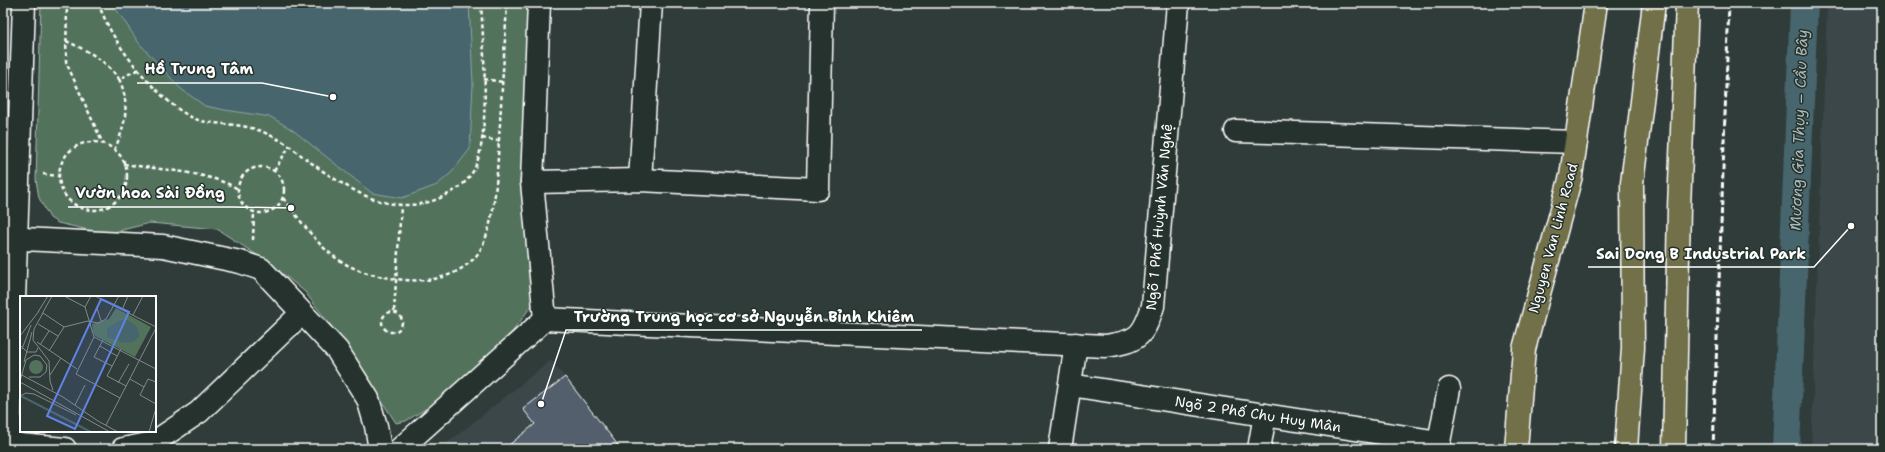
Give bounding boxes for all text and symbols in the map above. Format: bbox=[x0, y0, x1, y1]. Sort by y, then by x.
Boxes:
water label: Mương Gia Thụy – Cầu Bây bbox=[1785, 29, 1813, 231]
callout: Hồ Trung Tâm bbox=[137, 56, 262, 83]
text: Hồ Trung Tâm bbox=[145, 59, 254, 79]
street label: Ngõ 1 Phố Huỳnh Văn Nghệ bbox=[1142, 123, 1176, 311]
street label: Nguyen Van Linh Road bbox=[1524, 161, 1582, 315]
callout: Vườn hoa Sài Đồng bbox=[68, 180, 233, 207]
text: Vườn hoa Sài Đồng bbox=[75, 183, 225, 203]
callout: Sai Dong B Industrial Park bbox=[1588, 240, 1814, 267]
text: Sai Dong B Industrial Park bbox=[1596, 244, 1806, 264]
inset map bbox=[20, 296, 156, 432]
callout: Trường Trung học cơ sở Nguyễn Bỉnh Khiêm bbox=[566, 303, 922, 330]
text: Trường Trung học cơ sở Nguyễn Bỉnh Khiêm bbox=[574, 307, 915, 327]
street label: Ngõ 2 Phố Chu Huy Mân bbox=[1174, 392, 1343, 436]

